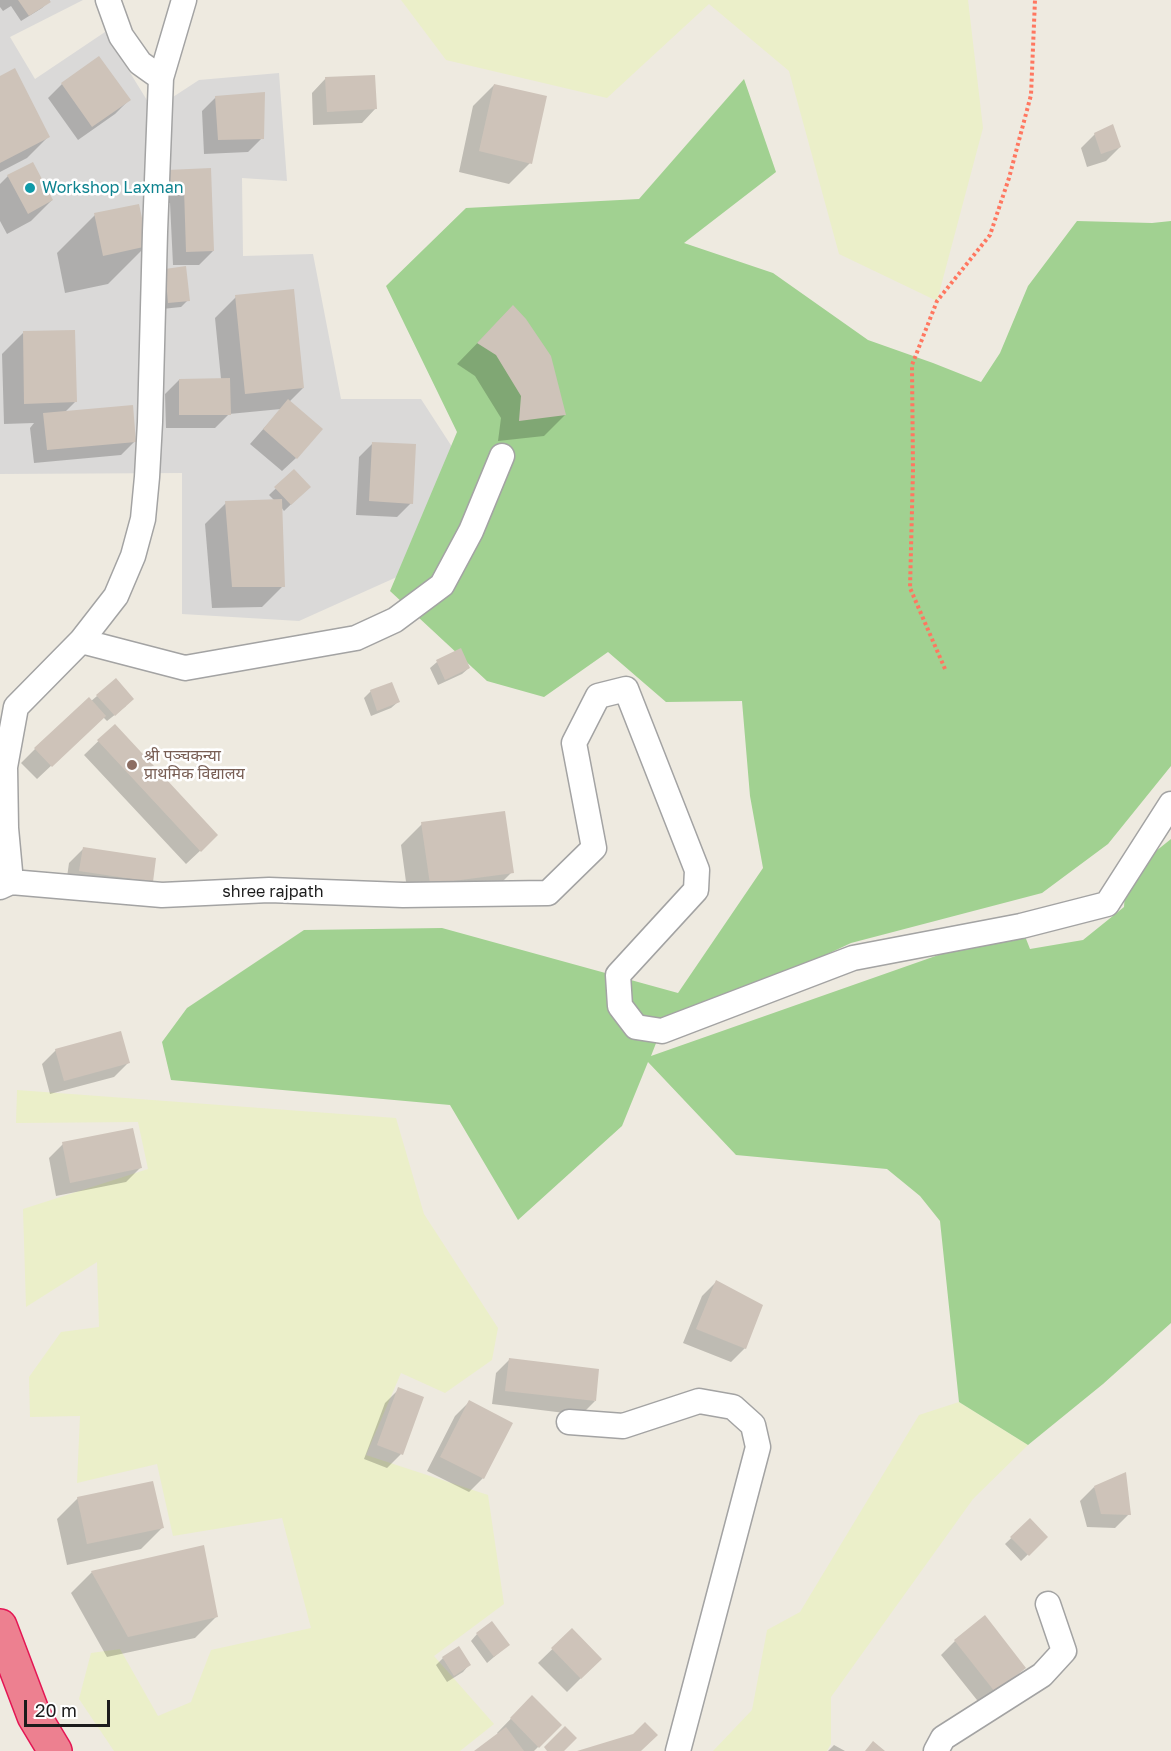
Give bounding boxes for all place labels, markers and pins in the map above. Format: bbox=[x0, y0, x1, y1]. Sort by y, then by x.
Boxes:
place label: Workshop Laxman bbox=[42, 178, 184, 198]
marker: Workshop Laxman bbox=[23, 181, 37, 195]
place label: श्री पञ्चकन्या प्राथमिक विद्यालय bbox=[144, 746, 245, 784]
marker: श्री पञ्चकन्या प्राथमिक विद्यालय bbox=[125, 758, 139, 772]

